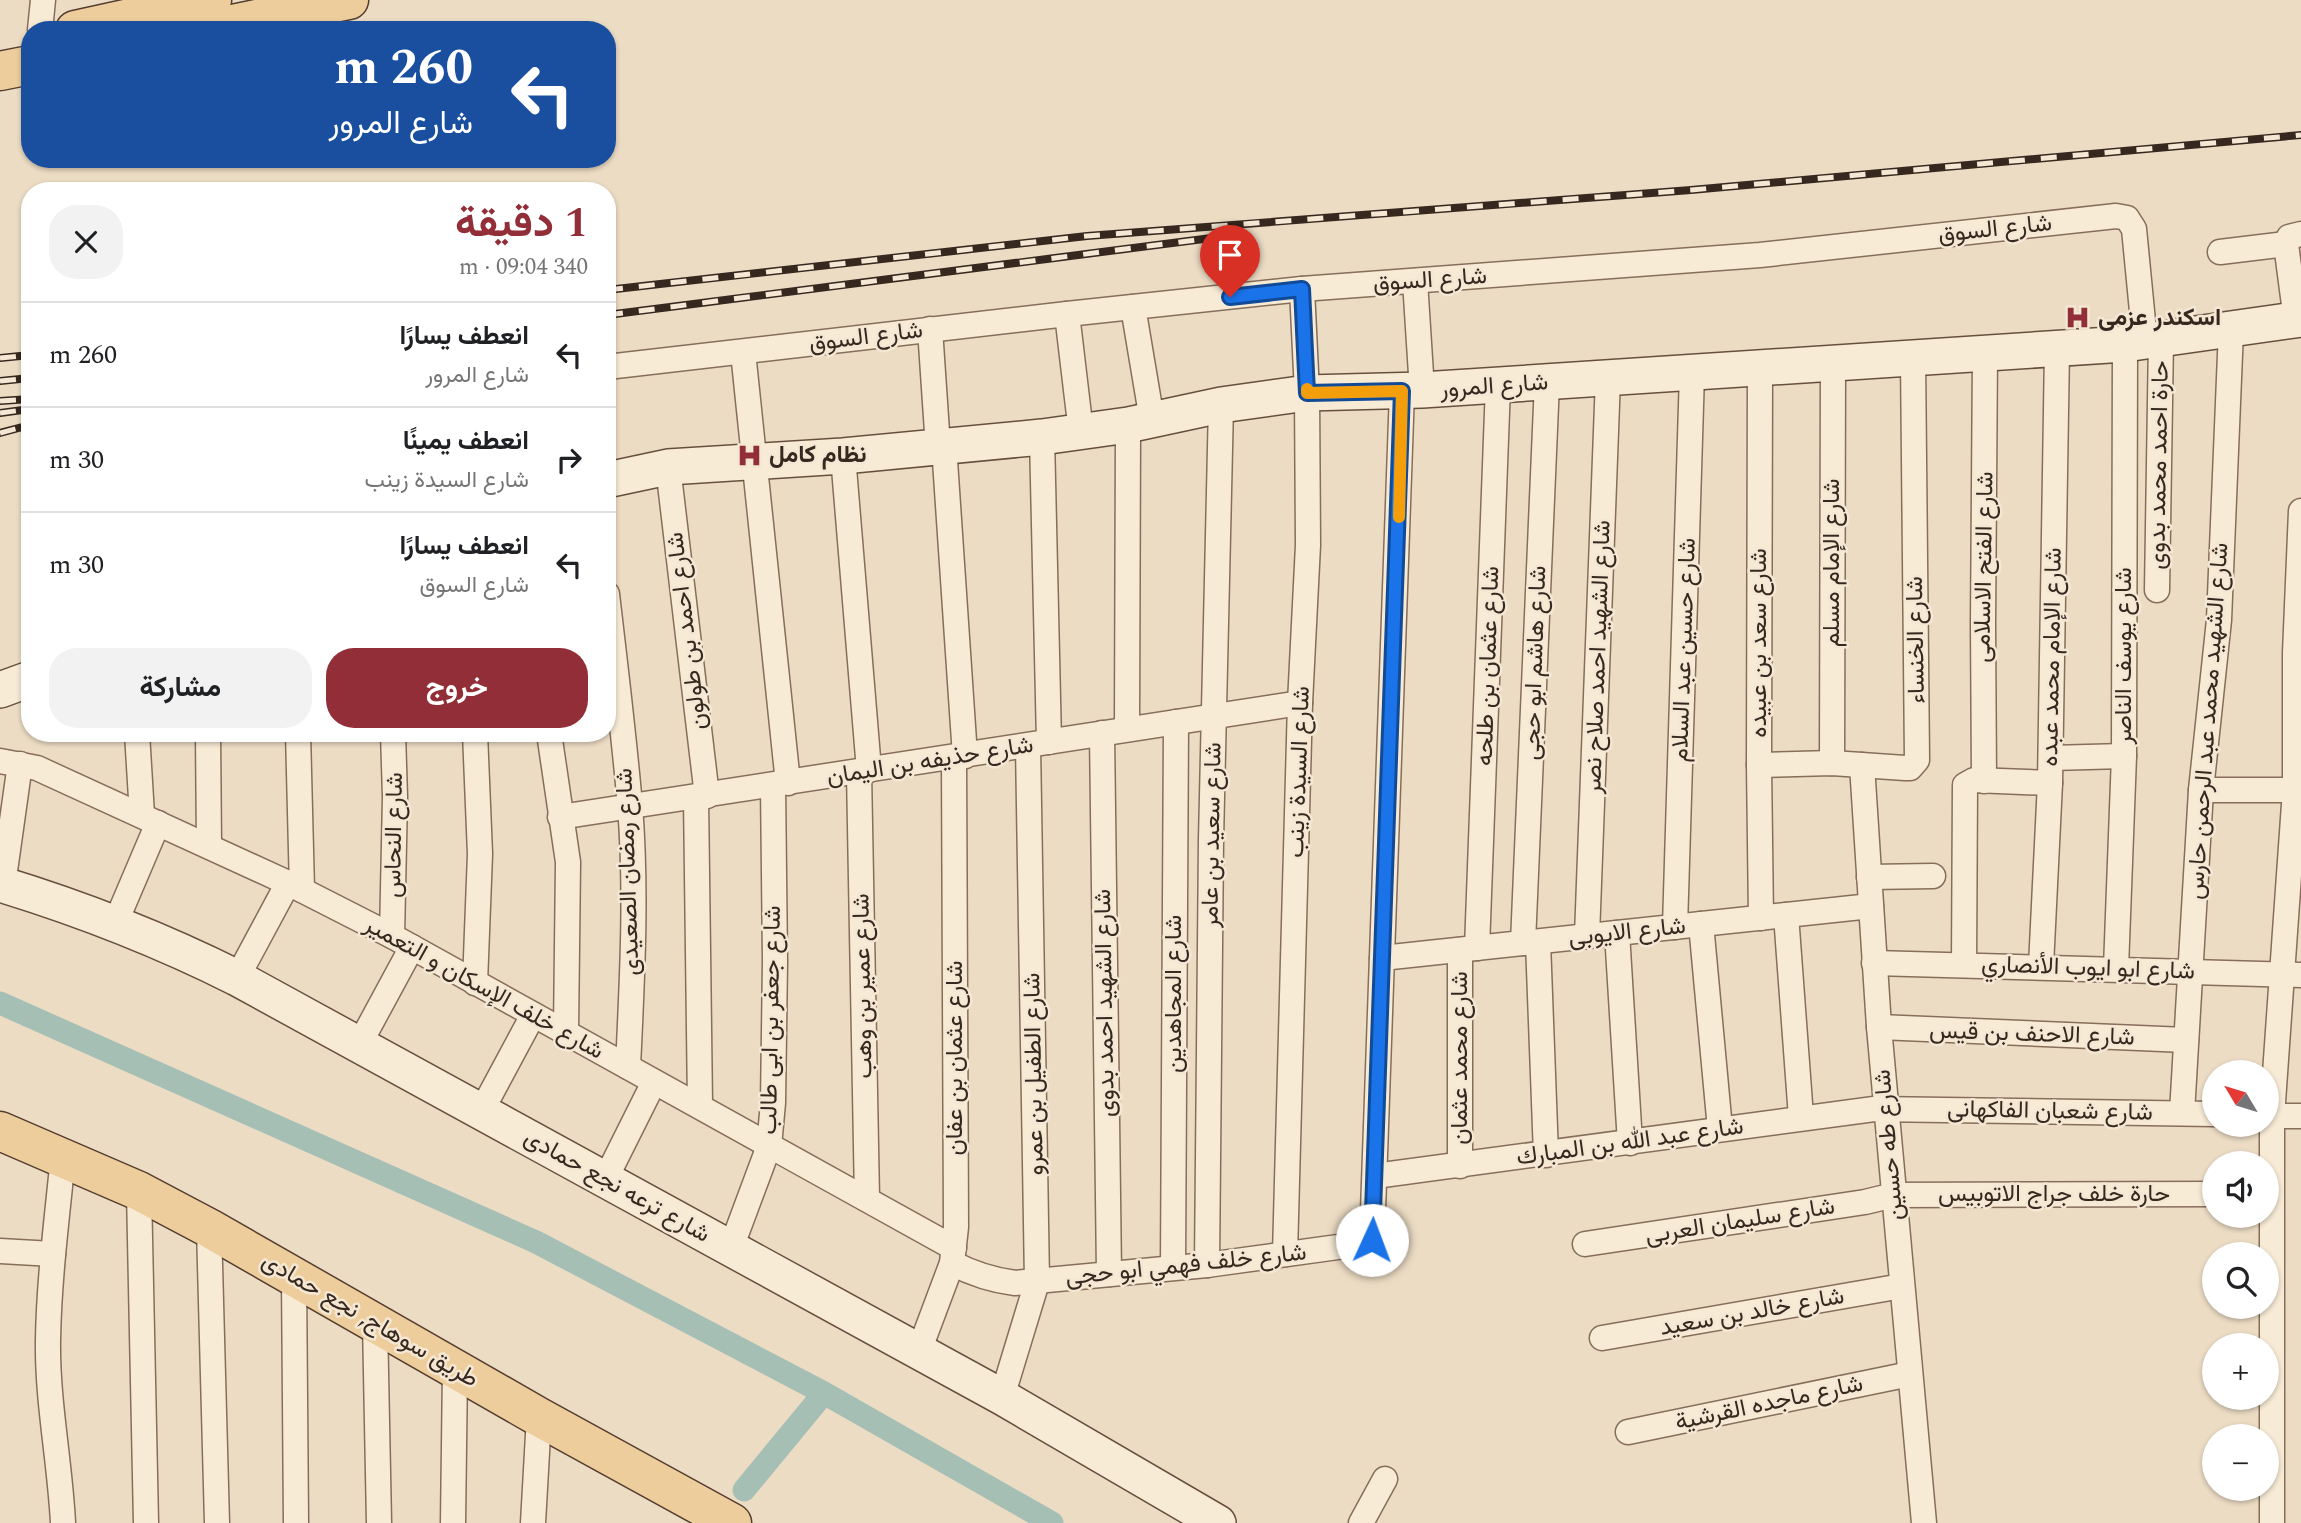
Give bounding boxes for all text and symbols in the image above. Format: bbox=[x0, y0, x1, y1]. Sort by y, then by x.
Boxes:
text: 260 m bbox=[334, 31, 473, 106]
icon: left bbox=[497, 49, 588, 140]
text: شارع المرور bbox=[329, 99, 473, 148]
text: 1 دقيقة bbox=[455, 192, 588, 255]
button: close bbox=[49, 205, 123, 279]
street label: شارع السوق bbox=[1936, 205, 2054, 253]
pin bbox=[1200, 225, 1260, 297]
icon: arrive bbox=[1211, 236, 1249, 274]
text: 340 m · 09:04 bbox=[459, 250, 588, 285]
street label: شارع السوق bbox=[1372, 258, 1488, 302]
place label: اسكندر عزمى bbox=[2098, 300, 2221, 336]
hospital icon: اسكندر عزمى bbox=[2064, 304, 2092, 332]
street label: شارع السوق bbox=[807, 312, 925, 362]
text: انعطف يسارًا bbox=[399, 316, 529, 356]
text: 260 m bbox=[49, 335, 117, 375]
icon: left bbox=[550, 336, 588, 374]
text: شارع المرور bbox=[425, 358, 529, 393]
street label: حارة احمد محمد بدوى bbox=[2139, 360, 2179, 570]
street label: شارع المرور bbox=[1438, 364, 1549, 408]
text: انعطف يمينًا bbox=[403, 421, 529, 461]
place label: نظام كامل bbox=[769, 437, 866, 473]
text: 30 m bbox=[49, 440, 104, 480]
icon: right bbox=[550, 441, 588, 479]
hospital icon: نظام كامل bbox=[735, 441, 763, 469]
text: شارع السيدة زينب bbox=[364, 463, 529, 498]
street label: شارع الفتح الاسلامى bbox=[1964, 471, 2004, 663]
street label: شارع الإمام مسلم bbox=[1814, 479, 1850, 647]
street label: شارع الشهيد احمد صلاح نصر bbox=[1575, 519, 1621, 796]
text: انعطف يسارًا bbox=[399, 526, 529, 566]
street label: شارع احمد بن طولون bbox=[657, 530, 717, 732]
street label: شارع حسين عبد السلام bbox=[1662, 537, 1706, 763]
street label: شارع الشهيد محمد عبد الرحمن حارس bbox=[2178, 541, 2238, 901]
text: 30 m bbox=[49, 545, 104, 585]
icon: left bbox=[550, 546, 588, 584]
street label: شارع الإمام محمد عبده bbox=[2032, 547, 2072, 767]
street label: شارع سعد بن عبيده bbox=[1741, 548, 1777, 738]
street label: شارع عثمان بن طلحه bbox=[1467, 565, 1509, 767]
street label: شارع هاشم ابو حجى bbox=[1514, 565, 1556, 761]
street label: شارع يوسف الناصر bbox=[2106, 567, 2142, 746]
text: شارع السوق bbox=[419, 568, 529, 603]
street label: شارع الخنساء bbox=[1897, 576, 1935, 704]
button: مشاركة bbox=[49, 648, 312, 728]
button: خروج bbox=[326, 648, 588, 728]
street label: شارع السيدة زينب bbox=[1278, 686, 1320, 858]
street label: شارع حذيفه بن اليمان bbox=[824, 727, 1036, 795]
street label: شارع سعيد بن عامر bbox=[1192, 742, 1232, 929]
street label: شارع رمضان الصعيدى bbox=[606, 768, 650, 976]
street label: شارع النحاس bbox=[375, 772, 413, 898]
street label: شارع الشهيد احمد بدوى bbox=[1085, 889, 1125, 1117]
street label: شارع عمير بن وهب bbox=[843, 893, 883, 1079]
street label: شارع جعفر بن ابى طالب bbox=[751, 905, 791, 1135]
street label: شارع خلف الإسكان و التعمير bbox=[357, 907, 610, 1069]
street label: شارع الايوبى bbox=[1567, 908, 1687, 956]
street label: شارع المجاهدين bbox=[1156, 915, 1192, 1073]
street label: شارع ابو ايوب الأنصاري bbox=[1981, 946, 2195, 990]
street label: شارع عثمان بن عفان bbox=[937, 960, 973, 1156]
street label: شارع محمد عثمان bbox=[1442, 971, 1478, 1145]
street label: شارع الطفيل بن عمرو bbox=[1014, 972, 1054, 1176]
street label: شارع الاحنف بن قيس bbox=[1929, 1012, 2135, 1056]
north arrow bbox=[2202, 1060, 2278, 1138]
map controls bbox=[2202, 1060, 2279, 1501]
street label: شارع طه حسين bbox=[1864, 1068, 1914, 1222]
street label: شارع شعبان الفاكهانى bbox=[1947, 1091, 2153, 1131]
street label: شارع عبد الله بن المبارك bbox=[1514, 1108, 1746, 1176]
street label: شارع ترعه نجع حمادى bbox=[517, 1120, 717, 1252]
button: sound bbox=[2202, 1151, 2279, 1228]
street label: حارة خلف جراج الاتوبيس bbox=[1938, 1176, 2170, 1212]
street label: شارع سليمان العربى bbox=[1643, 1188, 1837, 1254]
position arrow bbox=[1335, 1203, 1409, 1277]
street label: شارع خلف فهمي ابو حجى bbox=[1064, 1234, 1308, 1296]
button: search bbox=[2202, 1242, 2279, 1319]
street label: طريق سوهاج, نجع حمادى bbox=[255, 1243, 485, 1397]
street label: شارع خالد بن سعيد bbox=[1657, 1278, 1847, 1346]
button: + bbox=[2202, 1333, 2279, 1410]
street label: شارع ماجده القرشية bbox=[1672, 1366, 1866, 1440]
button: − bbox=[2202, 1424, 2279, 1501]

